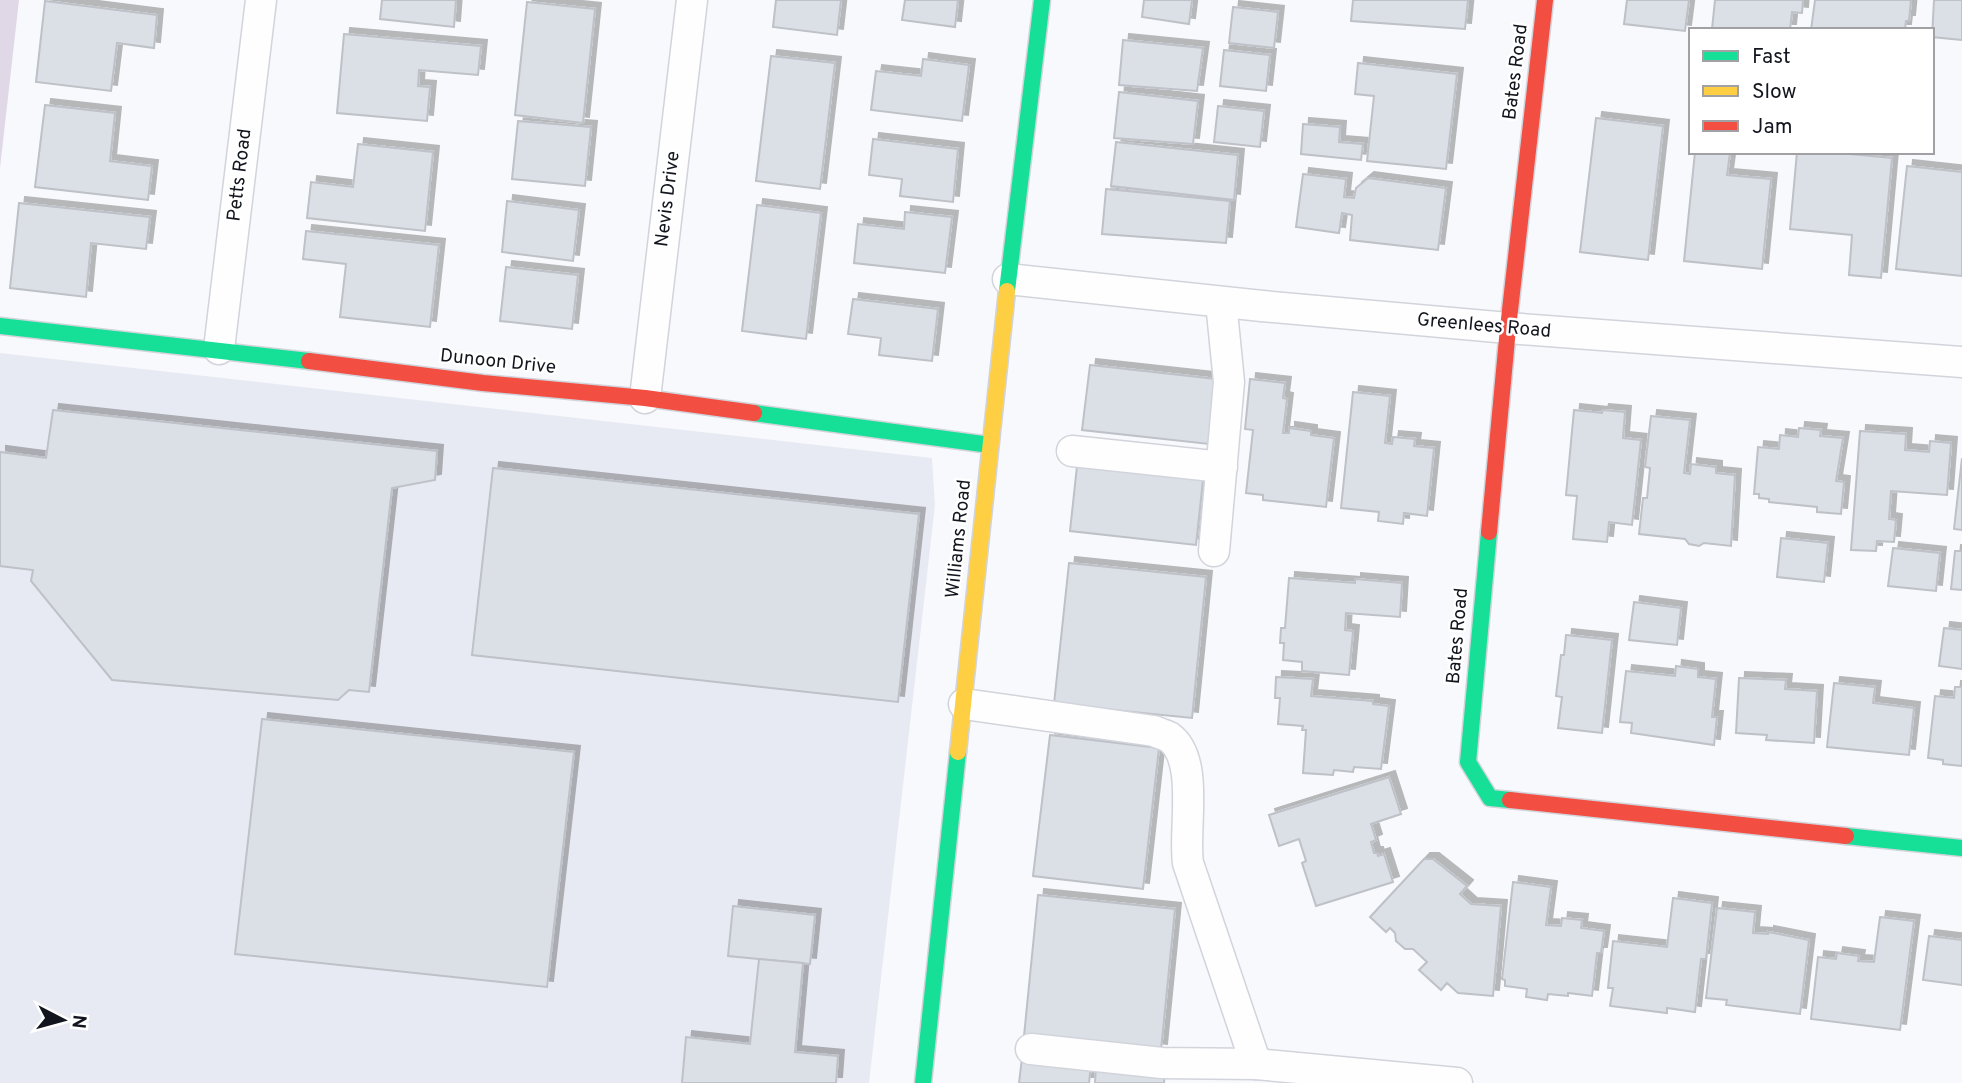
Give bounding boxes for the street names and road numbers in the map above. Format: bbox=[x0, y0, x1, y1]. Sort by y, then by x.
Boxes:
street label: Bates Road bbox=[1498, 23, 1534, 121]
street label: Petts Road bbox=[222, 127, 258, 223]
street label: Nevis Drive bbox=[650, 150, 686, 248]
street label: Greenlees Road bbox=[1416, 308, 1552, 344]
street label: Dunoon Drive bbox=[439, 344, 557, 380]
street label: Williams Road bbox=[941, 478, 977, 600]
street label: Bates Road bbox=[1442, 587, 1474, 685]

